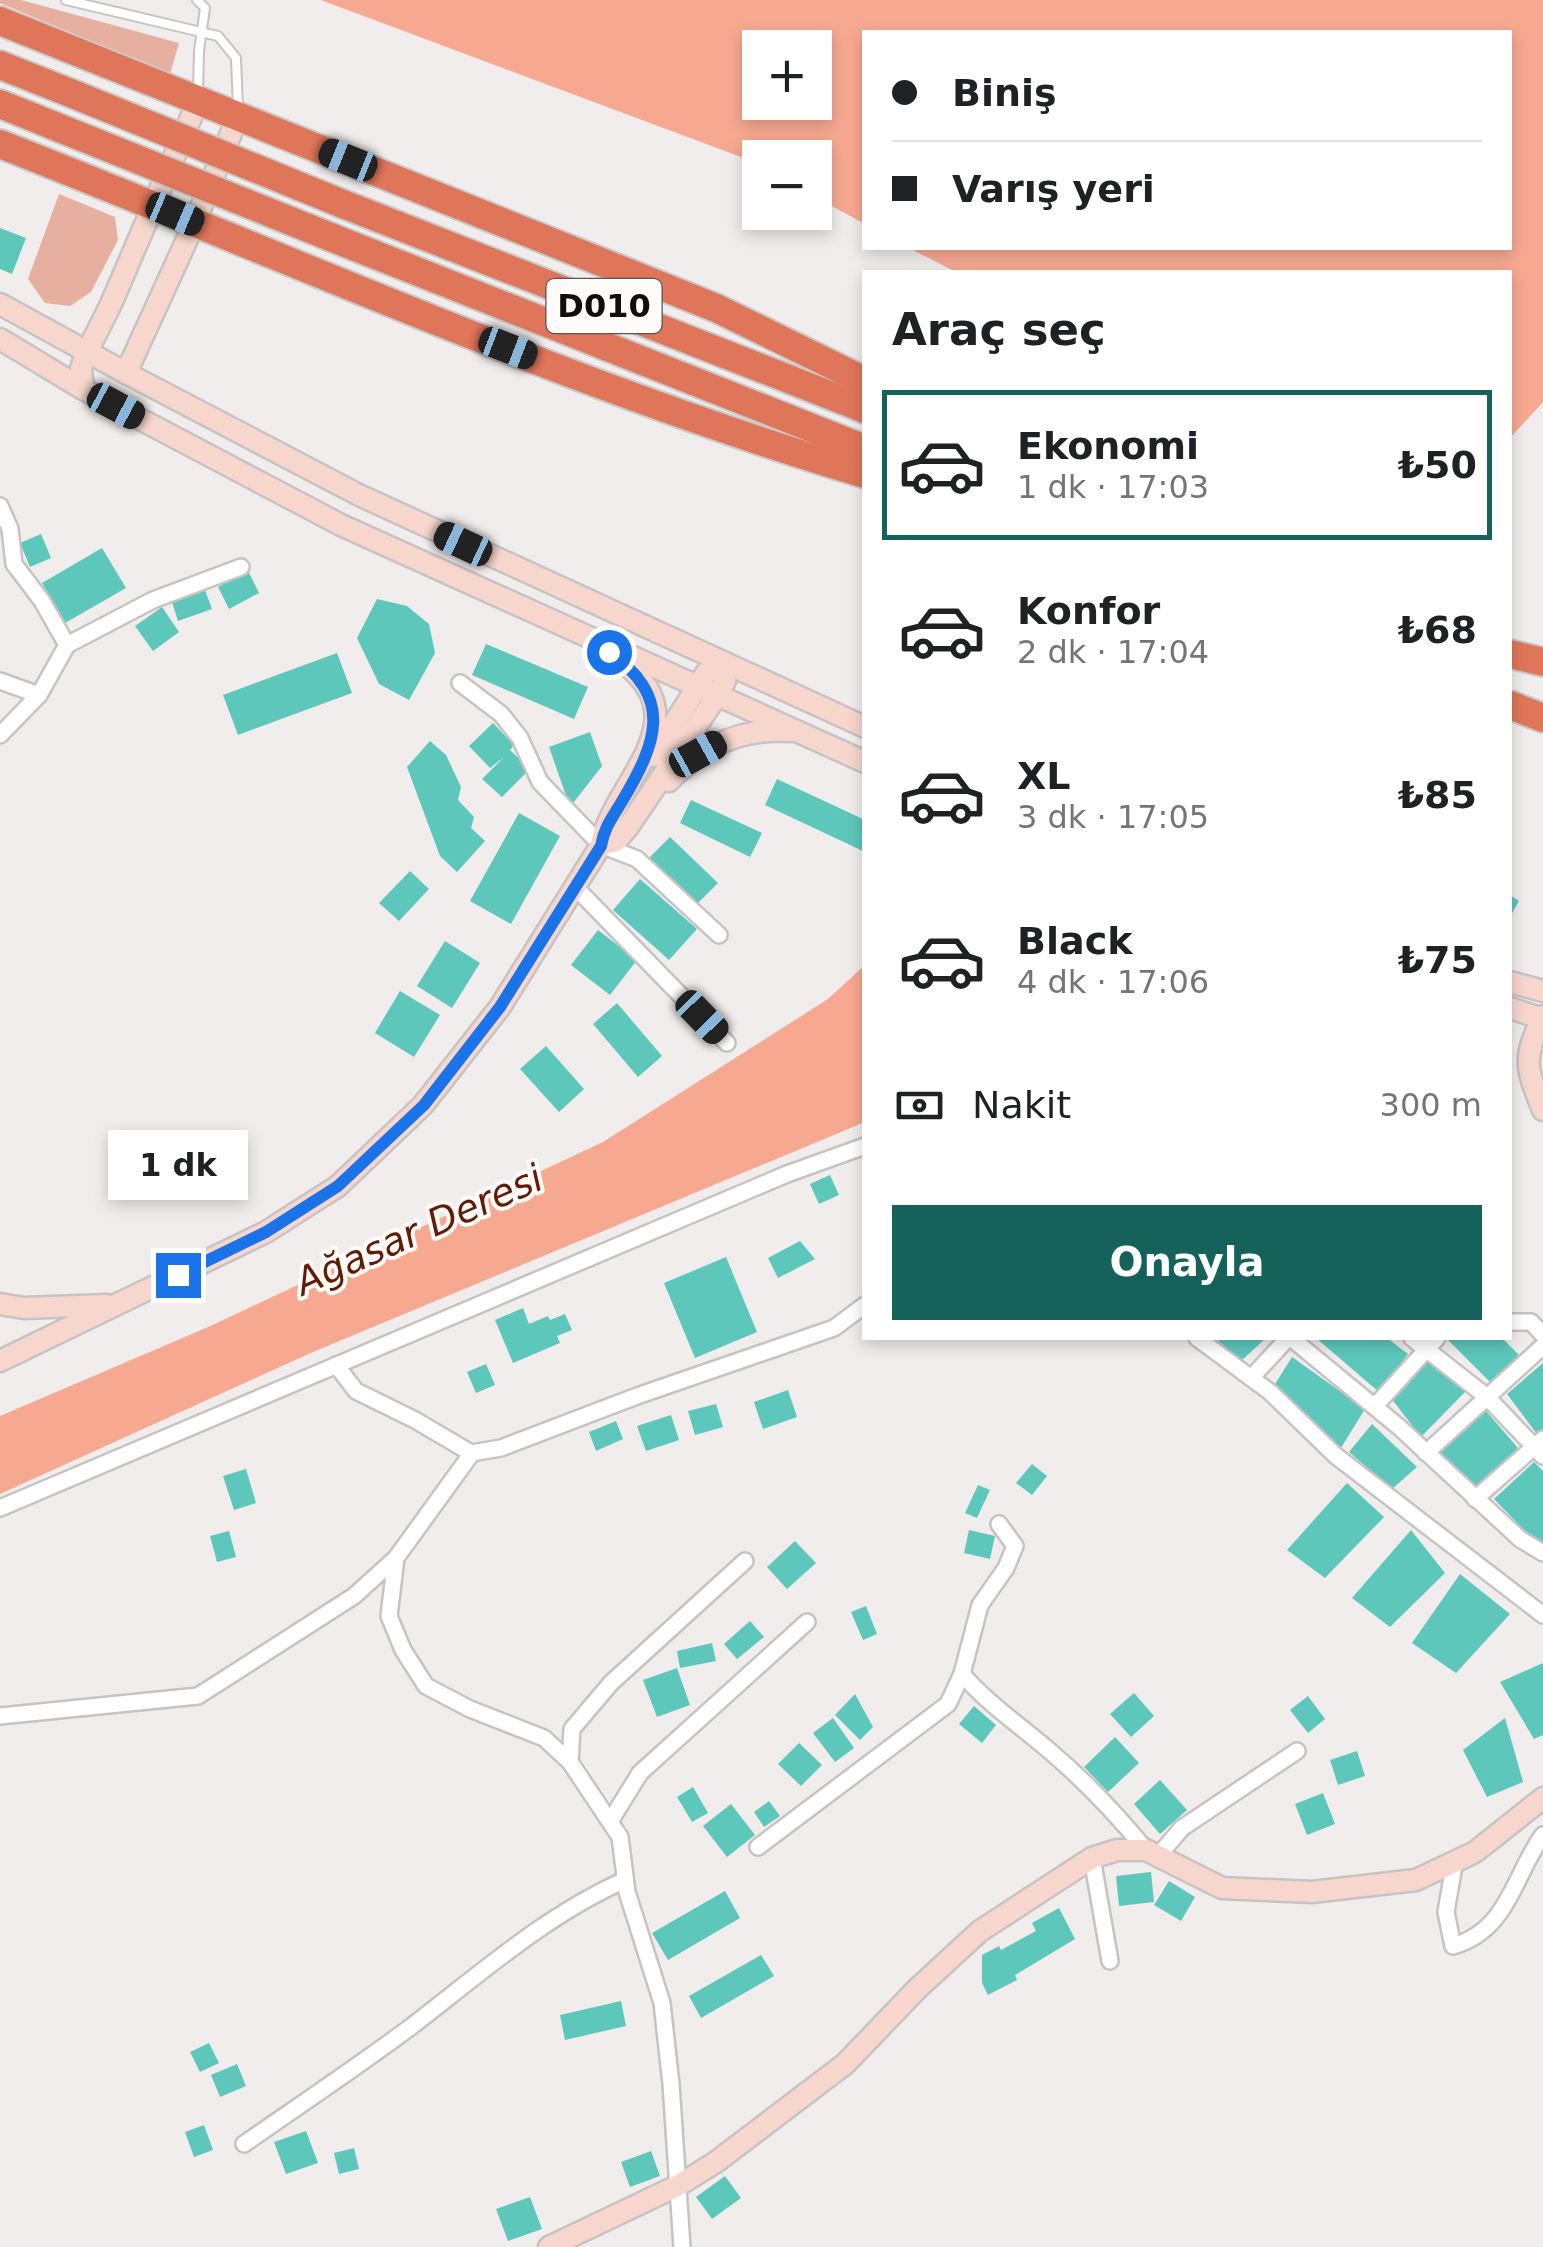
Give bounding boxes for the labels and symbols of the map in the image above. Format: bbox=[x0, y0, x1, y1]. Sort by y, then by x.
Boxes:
car bbox=[315, 135, 381, 185]
car bbox=[142, 188, 208, 240]
road number: D010 bbox=[546, 279, 662, 333]
car bbox=[475, 323, 541, 373]
car bbox=[82, 379, 150, 433]
car bbox=[429, 518, 497, 570]
route start bbox=[587, 630, 632, 675]
car bbox=[664, 726, 732, 782]
car bbox=[670, 985, 734, 1049]
callout: 1 dk bbox=[108, 1130, 248, 1200]
water label: Ağasar Deresi bbox=[286, 1156, 550, 1305]
route end bbox=[156, 1253, 201, 1298]

